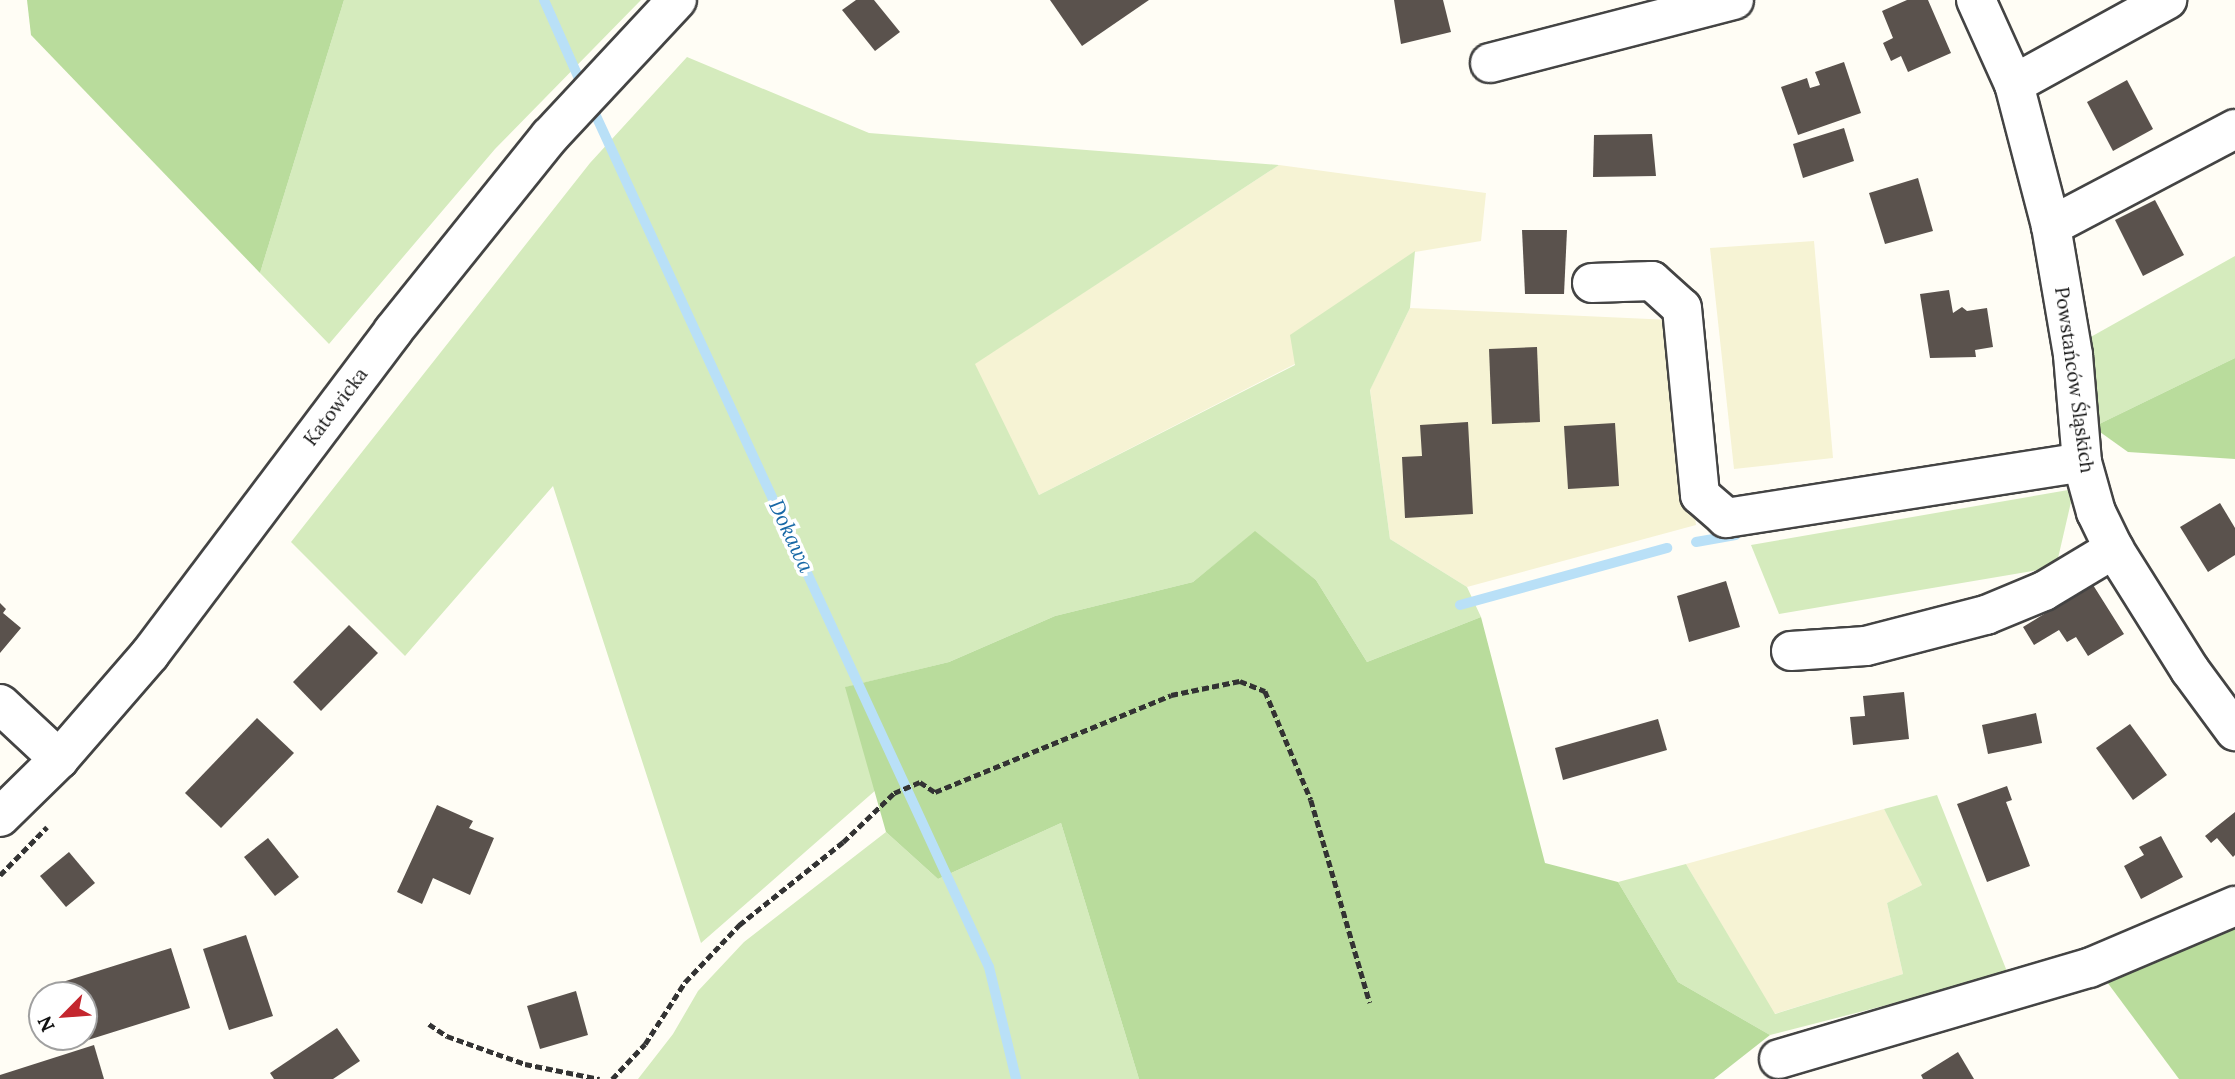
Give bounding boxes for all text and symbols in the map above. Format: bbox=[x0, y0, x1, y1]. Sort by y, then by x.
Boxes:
street label: Powstańców Śląskich bbox=[2050, 285, 2098, 475]
street label: Katowicka bbox=[299, 364, 373, 450]
water label: Dokawa bbox=[763, 496, 819, 576]
north arrow bbox=[28, 981, 98, 1051]
text: N bbox=[32, 1012, 60, 1036]

